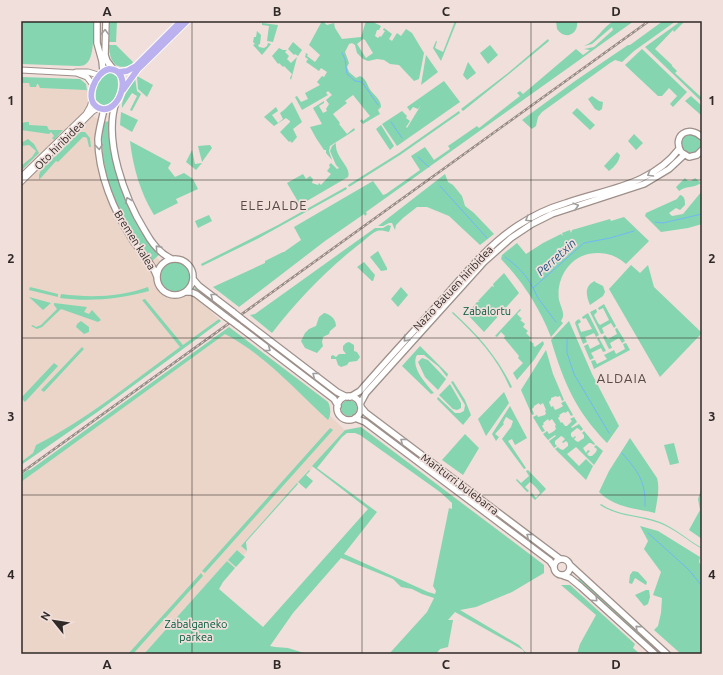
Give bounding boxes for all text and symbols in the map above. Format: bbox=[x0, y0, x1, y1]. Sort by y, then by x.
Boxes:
text: A bbox=[102, 4, 112, 18]
text: B bbox=[273, 4, 282, 18]
text: C bbox=[442, 4, 451, 18]
text: D bbox=[611, 4, 621, 18]
one-way arrow bbox=[101, 29, 110, 35]
text: 1 bbox=[7, 93, 15, 107]
text: 1 bbox=[708, 93, 716, 107]
street label: Oto hiribidea bbox=[32, 118, 86, 172]
one-way arrow bbox=[94, 144, 103, 150]
one-way arrow bbox=[647, 170, 654, 177]
one-way arrow bbox=[125, 196, 133, 204]
district label: ELEJALDE bbox=[240, 198, 308, 212]
one-way arrow bbox=[572, 202, 579, 211]
street label: Bremen kalea bbox=[112, 208, 158, 272]
one-way arrow bbox=[525, 215, 532, 222]
water label: Perretxin bbox=[534, 236, 578, 278]
street label: Nazio Batuen hiribidea bbox=[411, 243, 495, 333]
one-way arrow bbox=[155, 245, 163, 253]
text: 2 bbox=[7, 251, 15, 265]
text: 2 bbox=[708, 251, 716, 265]
one-way arrow bbox=[210, 294, 217, 301]
park label: Zabalortu bbox=[463, 305, 511, 317]
one-way arrow bbox=[404, 335, 411, 342]
one-way arrow bbox=[263, 344, 270, 351]
district label: ALDAIA bbox=[597, 371, 647, 385]
one-way arrow bbox=[312, 372, 319, 379]
text: 3 bbox=[7, 409, 15, 423]
text: 3 bbox=[708, 409, 716, 423]
one-way arrow bbox=[400, 439, 407, 446]
street label: Mariturri bulebarra bbox=[419, 451, 501, 517]
one-way arrow bbox=[526, 534, 533, 541]
text: 4 bbox=[7, 567, 15, 581]
text: 4 bbox=[708, 567, 716, 581]
one-way arrow bbox=[590, 594, 598, 602]
north arrow bbox=[34, 601, 74, 641]
text: N bbox=[38, 609, 53, 623]
park label: Zabalganeko parkea bbox=[165, 618, 227, 643]
one-way arrow bbox=[635, 625, 643, 633]
text: A bbox=[102, 657, 112, 671]
text: B bbox=[273, 657, 282, 671]
text: C bbox=[442, 657, 451, 671]
text: D bbox=[611, 657, 621, 671]

